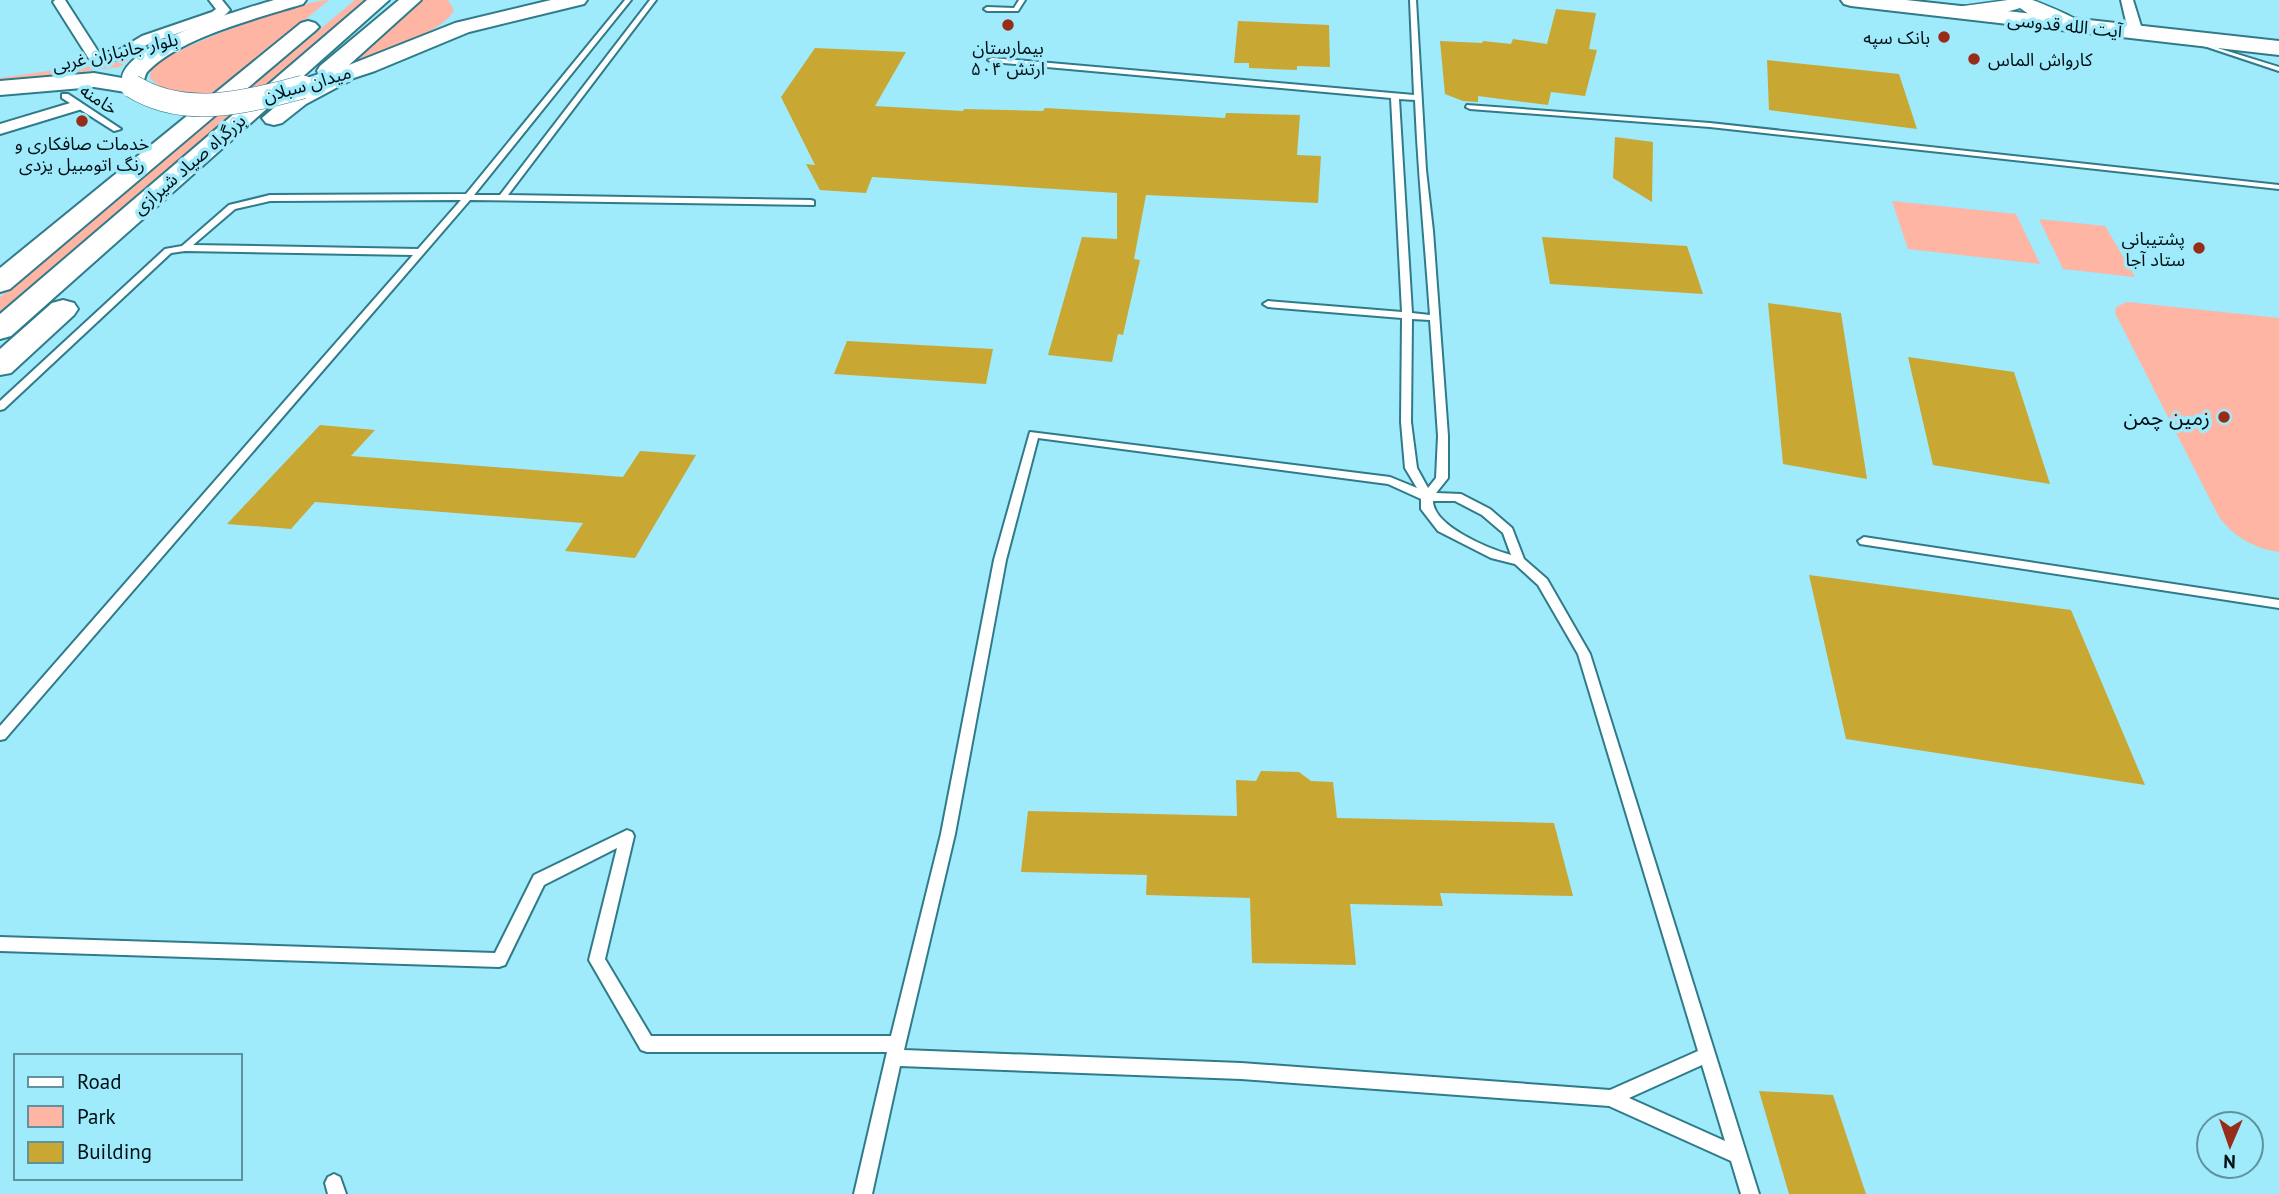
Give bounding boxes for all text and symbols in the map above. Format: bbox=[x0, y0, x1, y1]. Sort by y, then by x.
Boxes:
street label: آیت الله قدوسی bbox=[2007, 8, 2124, 43]
marker: بیمارستان ۵۰۴ ارتش bbox=[1000, 17, 1016, 33]
place label: بانک سپه bbox=[1863, 26, 1930, 49]
street label: بلوار جانبازان غربی bbox=[50, 27, 180, 77]
marker: بانک سپه bbox=[1936, 29, 1952, 45]
place label: بیمارستان ۵۰۴ ارتش bbox=[971, 36, 1045, 80]
place label: کارواش الماس bbox=[1988, 48, 2093, 71]
marker: کارواش الماس bbox=[1966, 51, 1982, 67]
street label: میدان سبلان bbox=[260, 60, 354, 108]
street label: خامنه bbox=[76, 78, 122, 120]
street label: بزرگراه صیاد شیرازی bbox=[128, 109, 250, 219]
marker: خدمات صافکاری و رنگ اتومبیل یزدی bbox=[74, 113, 90, 129]
place label: خدمات صافکاری و رنگ اتومبیل یزدی bbox=[15, 132, 149, 176]
place label: پشتیبانی ستاد آجا bbox=[2121, 227, 2185, 271]
marker: پشتیبانی ستاد آجا bbox=[2191, 240, 2207, 256]
place label: زمین چمن bbox=[2124, 404, 2210, 431]
marker: زمین چمن bbox=[2216, 409, 2232, 425]
legend bbox=[14, 1054, 242, 1180]
text: Road bbox=[77, 1068, 121, 1095]
text: Park bbox=[77, 1103, 116, 1130]
north arrow bbox=[2195, 1110, 2265, 1180]
text: Building bbox=[77, 1138, 152, 1165]
text: N bbox=[2223, 1150, 2236, 1174]

